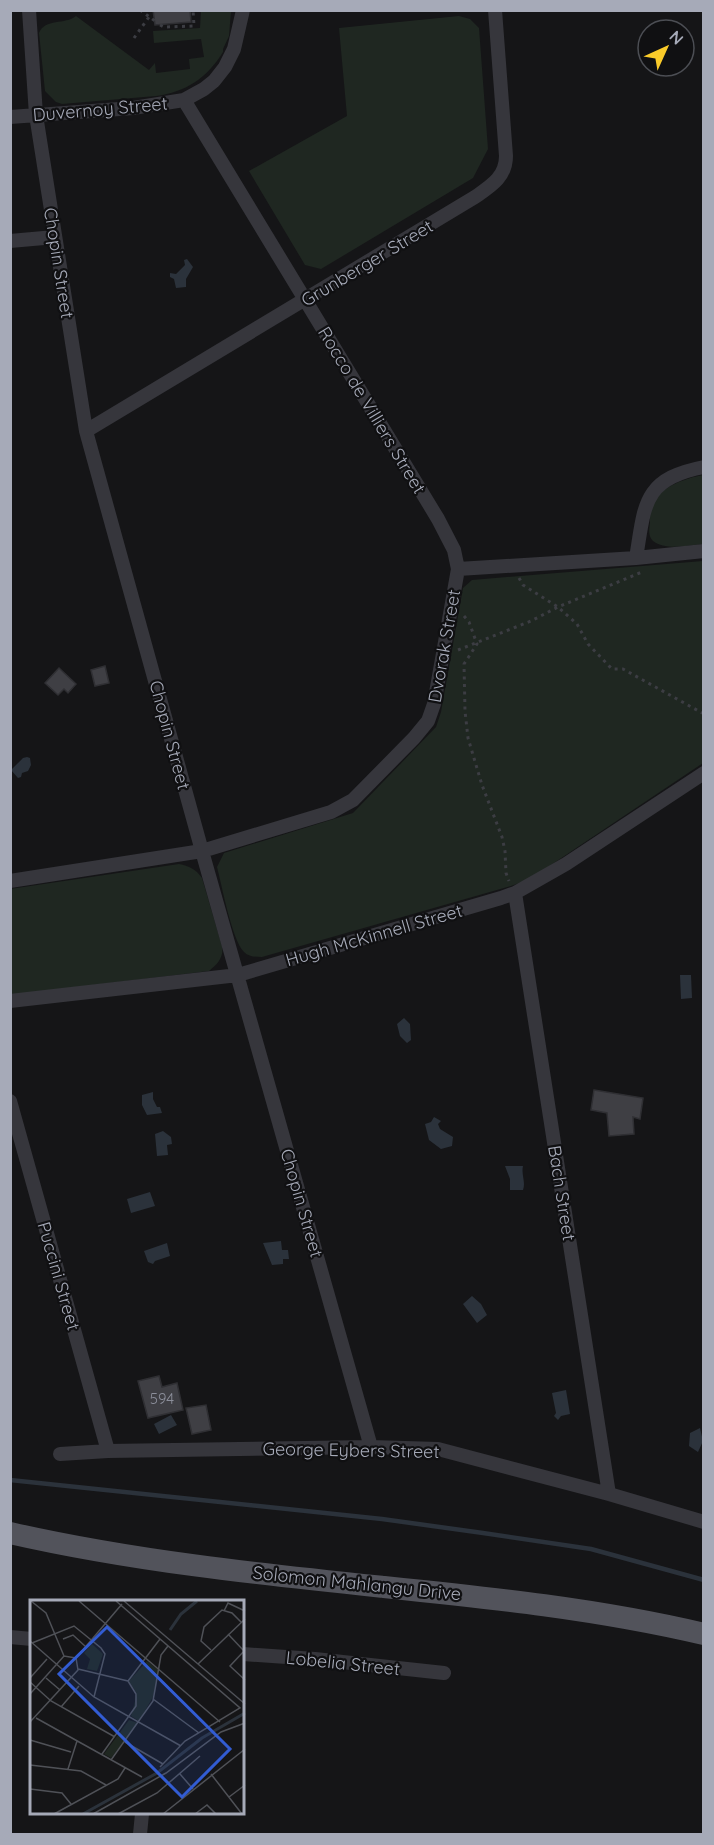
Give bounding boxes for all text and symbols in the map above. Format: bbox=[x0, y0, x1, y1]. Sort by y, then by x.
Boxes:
north arrow bbox=[636, 18, 696, 78]
text: N bbox=[665, 26, 688, 49]
street label: Duvernoy Street bbox=[32, 92, 168, 126]
street label: Chopin Street bbox=[39, 206, 79, 320]
street label: Grunberger Street bbox=[297, 215, 437, 311]
street label: Rocco de Villiers Street bbox=[313, 322, 431, 498]
street label: Dvorak Street bbox=[423, 588, 465, 704]
street label: Chopin Street bbox=[144, 678, 196, 792]
street label: Hugh McKinnell Street bbox=[283, 899, 465, 971]
street label: Bach Street bbox=[543, 1144, 581, 1242]
street label: Chopin Street bbox=[275, 1146, 329, 1260]
street label: Puccini Street bbox=[33, 1219, 85, 1333]
house number: 594 bbox=[150, 1389, 174, 1408]
street label: George Eybers Street bbox=[262, 1437, 440, 1463]
street label: Solomon Mahlangu Drive bbox=[252, 1561, 462, 1605]
inset map bbox=[30, 1600, 244, 1815]
street label: Lobelia Street bbox=[285, 1646, 401, 1680]

